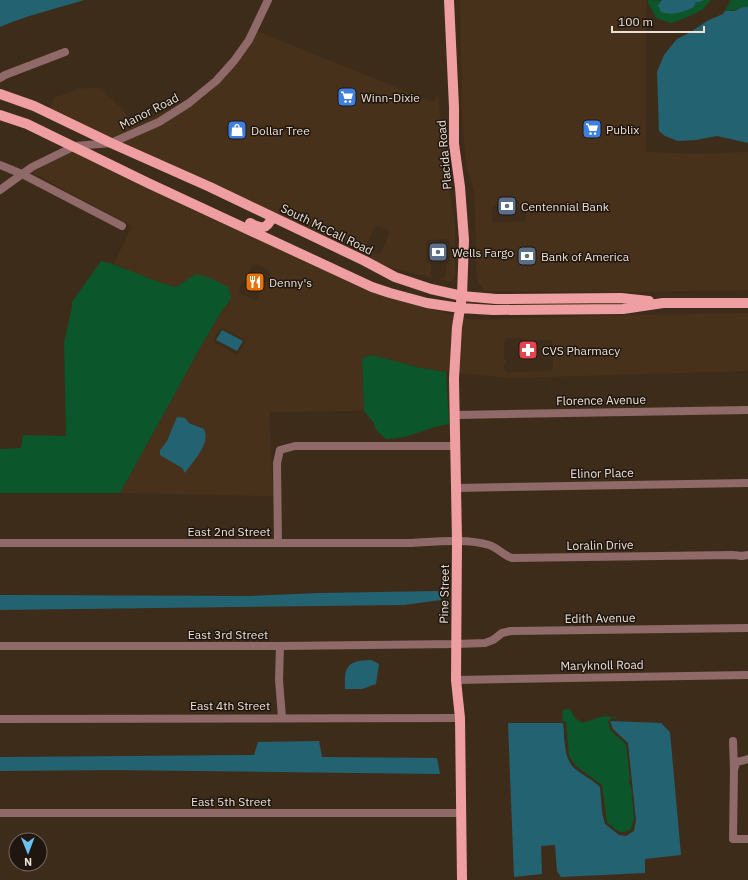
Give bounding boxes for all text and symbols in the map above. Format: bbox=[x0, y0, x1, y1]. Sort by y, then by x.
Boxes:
scale bar bbox=[612, 8, 704, 34]
text: 100 m bbox=[618, 14, 653, 29]
supermarket icon: Winn-Dixie bbox=[336, 86, 358, 108]
street label: Manor Road bbox=[117, 90, 181, 132]
place label: Winn-Dixie bbox=[361, 90, 420, 105]
supermarket icon: Publix bbox=[581, 118, 603, 140]
shop icon: Dollar Tree bbox=[226, 119, 248, 141]
street label: Placida Road bbox=[433, 120, 455, 190]
place label: Publix bbox=[606, 122, 639, 137]
place label: Dollar Tree bbox=[251, 123, 310, 138]
bank icon: Centennial Bank bbox=[496, 195, 518, 217]
place label: Centennial Bank bbox=[521, 199, 610, 214]
street label: South McCall Road bbox=[278, 200, 376, 258]
bank icon: Wells Fargo bbox=[427, 241, 449, 263]
place label: Wells Fargo bbox=[452, 245, 514, 260]
bank icon: Bank of America bbox=[516, 245, 538, 267]
place label: Bank of America bbox=[541, 249, 630, 264]
restaurant icon: Denny's bbox=[244, 271, 266, 293]
place label: Denny's bbox=[269, 275, 312, 290]
pharmacy icon: CVS Pharmacy bbox=[517, 339, 539, 361]
place label: CVS Pharmacy bbox=[542, 343, 620, 358]
street label: Florence Avenue bbox=[556, 392, 646, 408]
street label: Elinor Place bbox=[570, 465, 634, 481]
street label: East 2nd Street bbox=[188, 524, 270, 539]
street label: Loralin Drive bbox=[566, 537, 634, 553]
street label: Pine Street bbox=[436, 564, 452, 624]
street label: Edith Avenue bbox=[564, 610, 636, 626]
street label: East 3rd Street bbox=[188, 627, 268, 642]
street label: Maryknoll Road bbox=[560, 657, 644, 673]
street label: East 4th Street bbox=[190, 698, 270, 713]
street label: East 5th Street bbox=[191, 794, 271, 809]
north arrow bbox=[8, 832, 48, 872]
text: N bbox=[24, 855, 32, 869]

